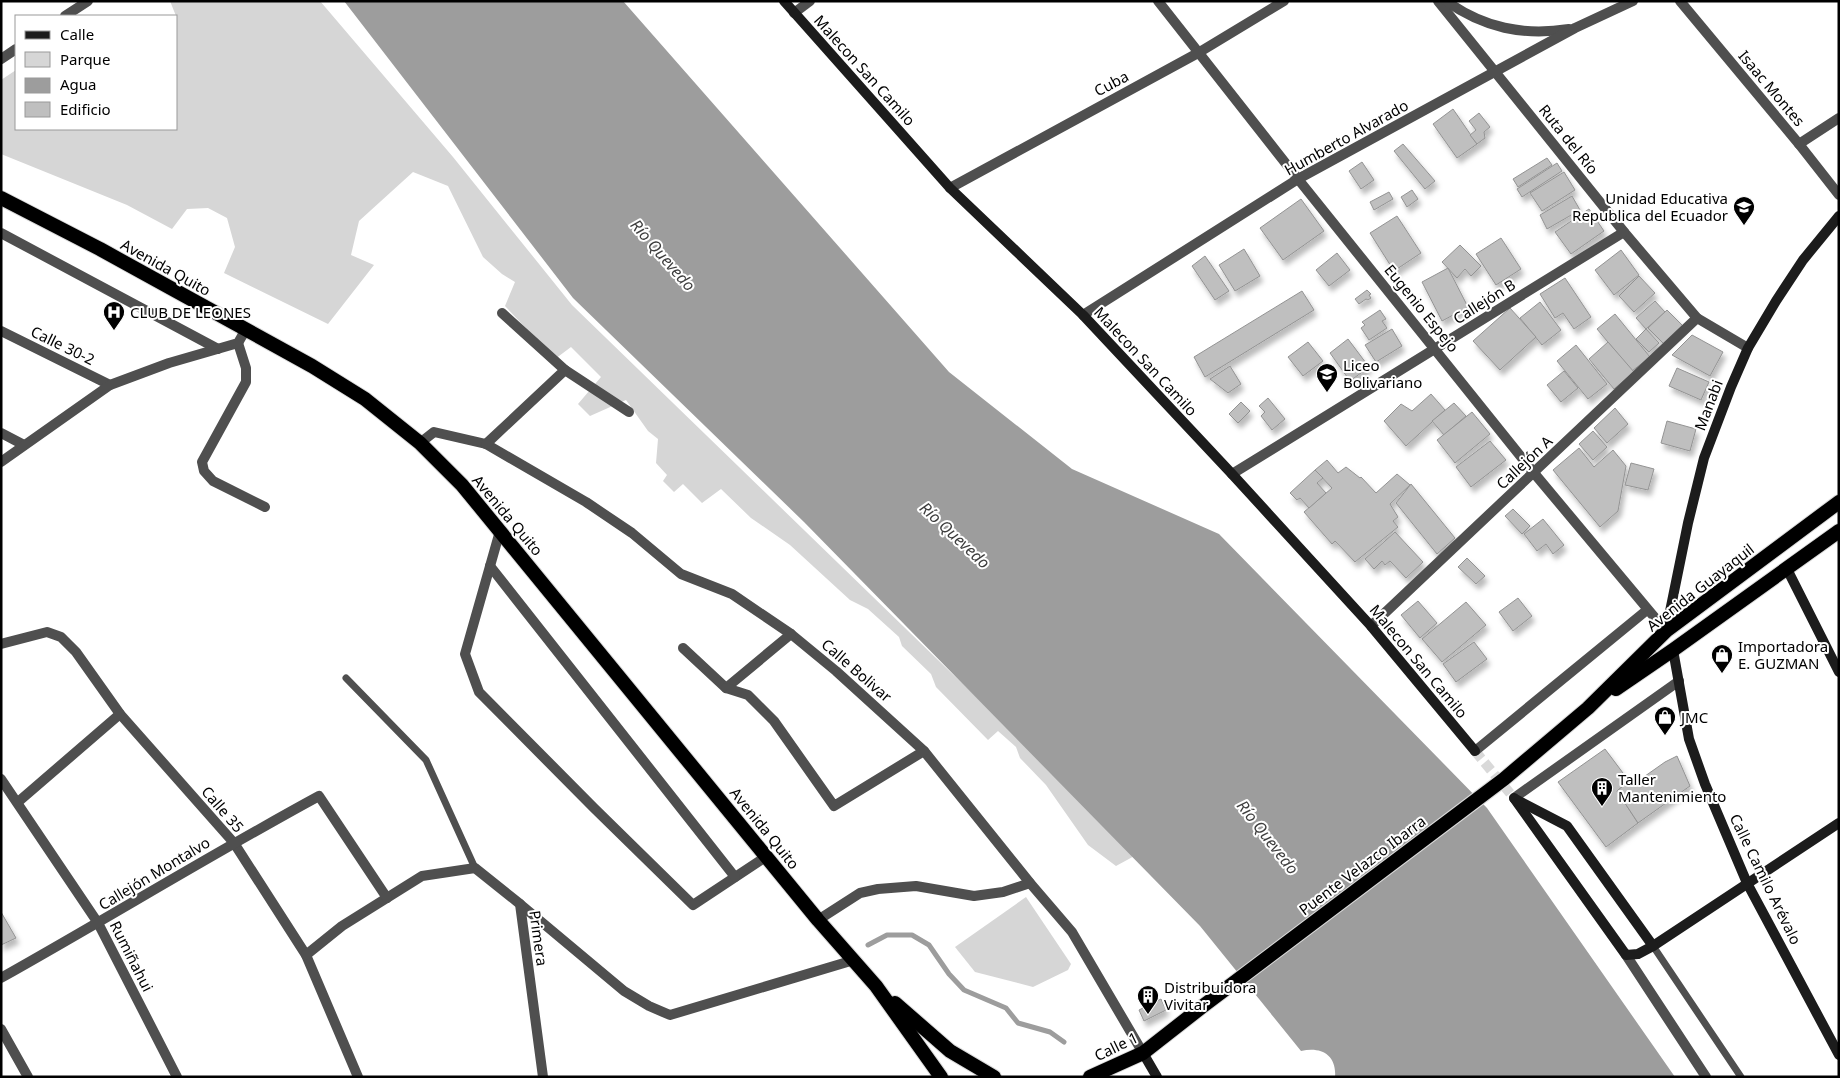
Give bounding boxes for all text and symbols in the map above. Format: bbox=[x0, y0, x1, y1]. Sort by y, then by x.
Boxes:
street label: Malecon San Camilo bbox=[810, 10, 920, 130]
legend bbox=[15, 15, 178, 130]
text: Calle bbox=[60, 24, 94, 44]
street label: Isaac Montes bbox=[1734, 46, 1810, 130]
text: Parque bbox=[60, 49, 110, 69]
street label: Cuba bbox=[1090, 66, 1132, 100]
text: Agua bbox=[60, 74, 97, 94]
street label: Humberto Alvarado bbox=[1280, 95, 1412, 179]
text: Edificio bbox=[60, 99, 111, 119]
street label: Ruta del Río bbox=[1535, 100, 1603, 178]
place label: Unidad Educativa Republica del Ecuador bbox=[1572, 188, 1728, 225]
school or university icon: Unidad Educativa Republica del Ecuador bbox=[1732, 195, 1756, 226]
water label: Río Quevedo bbox=[626, 214, 700, 296]
street label: Avenida Quito bbox=[118, 234, 214, 300]
street label: Eugenio Espejo bbox=[1380, 260, 1464, 356]
street label: Callejón B bbox=[1449, 274, 1519, 328]
hospital icon: CLUB DE LEONES bbox=[102, 300, 126, 331]
place label: CLUB DE LEONES bbox=[130, 302, 251, 322]
street label: Malecon San Camilo bbox=[1090, 302, 1202, 420]
street label: Calle 30-2 bbox=[28, 321, 98, 369]
place label: Liceo Bolivariano bbox=[1343, 355, 1422, 392]
school or university icon: Liceo Bolivariano bbox=[1315, 362, 1339, 393]
street label: Manabi bbox=[1689, 377, 1727, 433]
street label: Callejón A bbox=[1492, 431, 1557, 493]
street label: Avenida Quito bbox=[468, 470, 548, 560]
water label: Río Quevedo bbox=[915, 497, 995, 573]
street label: Avenida Guayaquil bbox=[1642, 539, 1758, 635]
street label: Malecon San Camilo bbox=[1366, 600, 1472, 722]
street label: Calle Bolivar bbox=[818, 634, 896, 706]
place label: Importadora E. GUZMAN bbox=[1738, 636, 1828, 673]
shop icon: Importadora E. GUZMAN bbox=[1710, 643, 1734, 674]
shop icon: JMC bbox=[1653, 705, 1677, 736]
place label: JMC bbox=[1679, 707, 1709, 727]
place label: Taller Mantenimiento bbox=[1618, 769, 1726, 806]
building icon: Taller Mantenimiento bbox=[1590, 776, 1614, 807]
street label: Calle 35 bbox=[197, 782, 249, 836]
street label: Avenida Quito bbox=[726, 783, 804, 873]
water label: Río Quevedo bbox=[1232, 795, 1304, 879]
street label: Calle Camilo Arévalo bbox=[1726, 810, 1806, 948]
street label: Puente Velazco Ibarra bbox=[1295, 811, 1429, 919]
street label: Callejón Montalvo bbox=[95, 832, 213, 914]
street label: Primera bbox=[525, 909, 553, 967]
street label: Rumiñahui bbox=[106, 917, 158, 995]
place label: Distribuidora Vivitar bbox=[1164, 977, 1256, 1014]
building icon: Distribuidora Vivitar bbox=[1136, 984, 1160, 1015]
street label: Calle 1 bbox=[1091, 1027, 1141, 1065]

